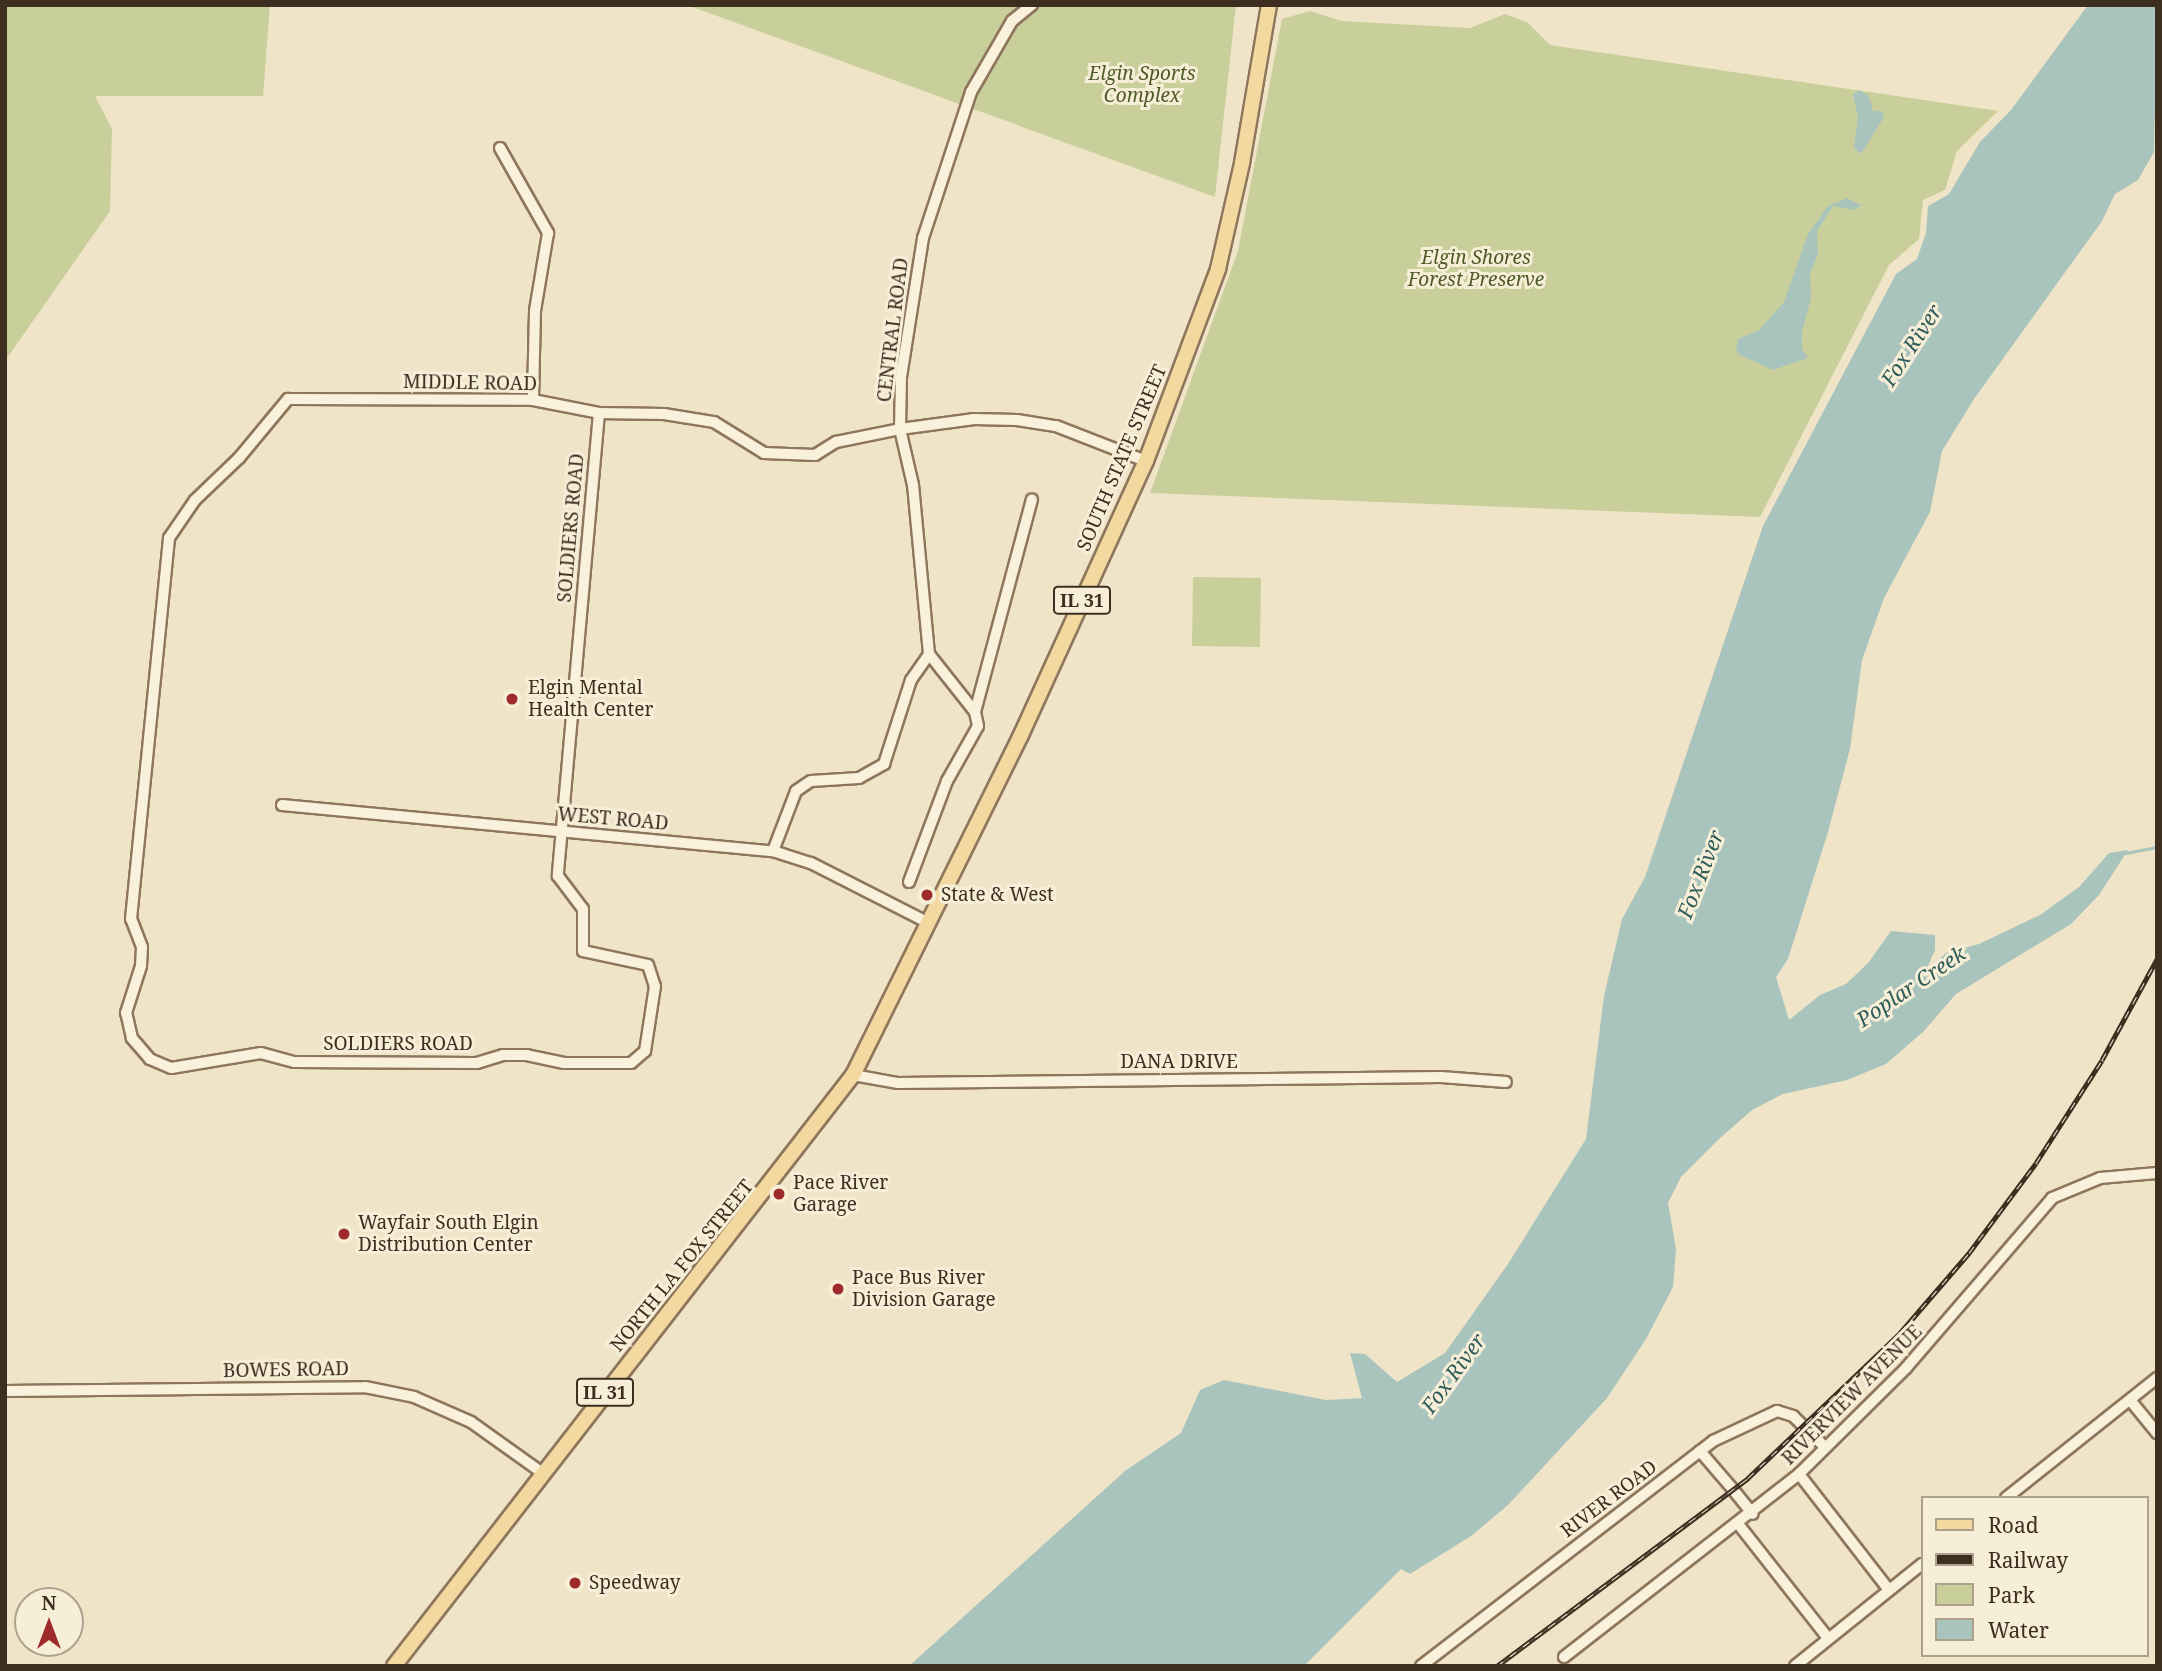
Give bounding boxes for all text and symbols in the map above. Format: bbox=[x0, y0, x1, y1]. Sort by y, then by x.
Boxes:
park label: Elgin Sports Complex bbox=[1088, 63, 1196, 107]
park label: Elgin Shores Forest Preserve bbox=[1408, 247, 1544, 291]
street label: CENTRAL ROAD bbox=[873, 257, 913, 403]
water label: Fox River bbox=[1875, 299, 1947, 391]
street label: SOUTH STATE STREET bbox=[1072, 361, 1172, 555]
street label: MIDDLE ROAD bbox=[403, 370, 537, 396]
street label: SOLDIERS ROAD bbox=[553, 452, 589, 604]
road number: IL 31 bbox=[1052, 586, 1112, 614]
place label: Elgin Mental Health Center bbox=[528, 677, 653, 721]
marker: Elgin Mental Health Center bbox=[502, 689, 522, 709]
street label: WEST ROAD bbox=[557, 803, 669, 835]
water label: Fox River bbox=[1672, 826, 1728, 922]
place label: State & West bbox=[941, 884, 1054, 906]
marker: State & West bbox=[919, 887, 935, 903]
water label: Poplar Creek bbox=[1852, 940, 1970, 1032]
street label: SOLDIERS ROAD bbox=[323, 1033, 473, 1055]
street label: DANA DRIVE bbox=[1120, 1051, 1238, 1073]
place label: Pace River Garage bbox=[793, 1172, 888, 1216]
street label: NORTH LA FOX STREET bbox=[606, 1176, 758, 1356]
marker: Pace River Garage bbox=[771, 1186, 787, 1202]
place label: Wayfair South Elgin Distribution Center bbox=[358, 1212, 539, 1256]
marker: Wayfair South Elgin Distribution Center bbox=[336, 1226, 352, 1242]
place label: Pace Bus River Division Garage bbox=[852, 1267, 996, 1311]
marker: Pace Bus River Division Garage bbox=[830, 1281, 846, 1297]
street label: RIVERVIEW AVENUE bbox=[1777, 1320, 1927, 1470]
water label: Fox River bbox=[1416, 1328, 1490, 1418]
street label: BOWES ROAD bbox=[223, 1358, 349, 1382]
road number: IL 31 bbox=[575, 1378, 635, 1406]
street label: RIVER ROAD bbox=[1556, 1455, 1662, 1543]
legend bbox=[1920, 1496, 2148, 1657]
text: Road bbox=[1988, 1511, 2039, 1539]
text: Railway bbox=[1988, 1546, 2068, 1574]
place label: Speedway bbox=[589, 1572, 680, 1594]
marker: Speedway bbox=[567, 1575, 583, 1591]
text: Park bbox=[1988, 1581, 2035, 1609]
north arrow bbox=[14, 1587, 84, 1657]
text: N bbox=[42, 1590, 56, 1616]
text: Water bbox=[1988, 1616, 2049, 1644]

